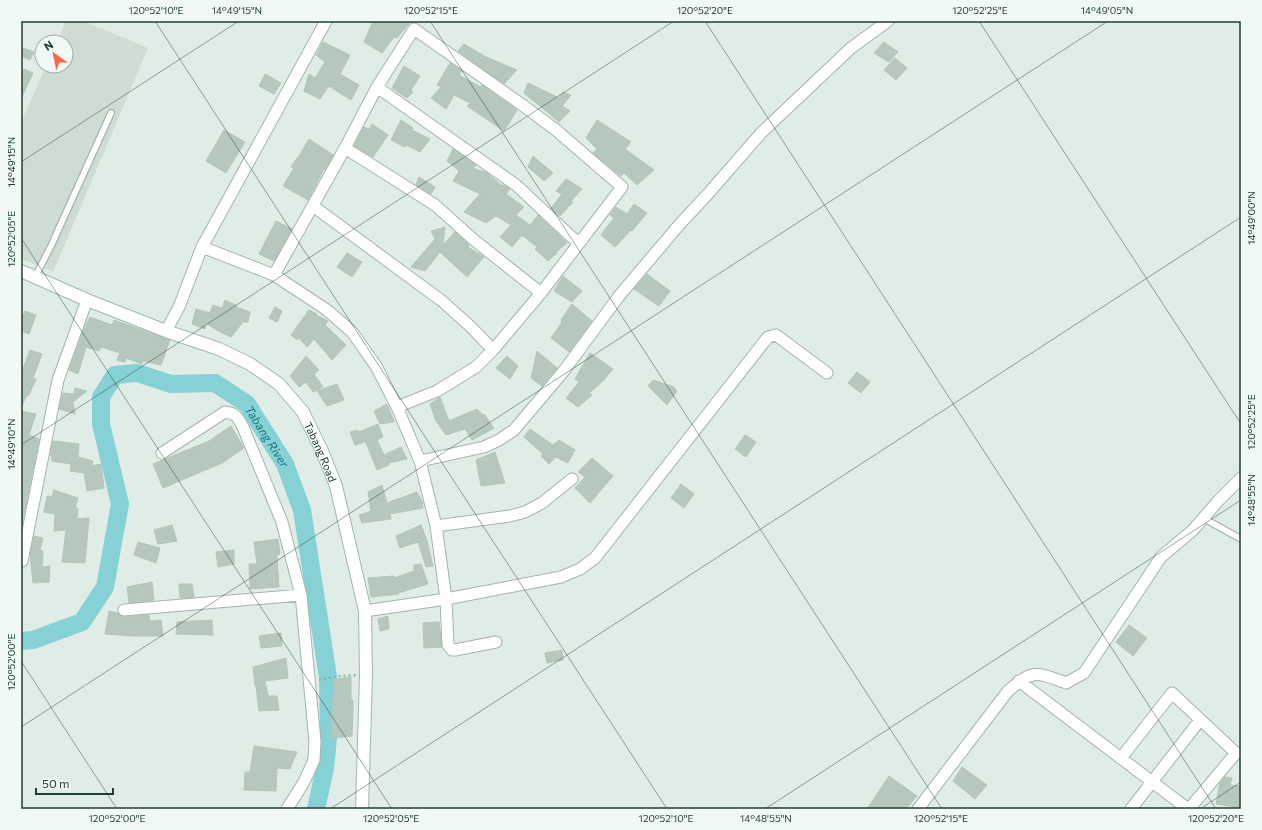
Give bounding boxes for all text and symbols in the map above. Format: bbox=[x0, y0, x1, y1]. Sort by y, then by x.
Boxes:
text: 120°52'10"E bbox=[129, 4, 183, 16]
text: 14°49'15"N bbox=[212, 4, 262, 16]
text: 120°52'15"E bbox=[404, 4, 458, 16]
text: 120°52'20"E bbox=[677, 4, 733, 16]
text: 120°52'25"E bbox=[952, 4, 1008, 16]
text: 14°49'05"N bbox=[1081, 4, 1133, 16]
north arrow bbox=[34, 34, 74, 74]
text: N bbox=[41, 37, 55, 53]
text: 14°49'15"N bbox=[5, 137, 17, 187]
text: 14°49'00"N bbox=[1245, 191, 1257, 245]
text: 120°52'05"E bbox=[5, 211, 17, 267]
text: 120°52'25"E bbox=[1245, 394, 1257, 450]
water label: Tabang River bbox=[243, 403, 293, 471]
text: 14°49'10"N bbox=[5, 418, 17, 470]
street label: Tabang Road bbox=[302, 419, 340, 483]
text: 14°48'55"N bbox=[1245, 474, 1257, 526]
text: 120°52'00"E bbox=[5, 633, 17, 691]
scale bar bbox=[36, 770, 113, 796]
text: 50 m bbox=[42, 776, 70, 790]
text: 120°52'00"E bbox=[88, 812, 146, 824]
text: 120°52'05"E bbox=[363, 812, 419, 824]
text: 120°52'10"E bbox=[639, 812, 693, 824]
text: 14°48'55"N bbox=[740, 812, 792, 824]
text: 120°52'15"E bbox=[914, 812, 968, 824]
text: 120°52'20"E bbox=[1188, 812, 1244, 824]

